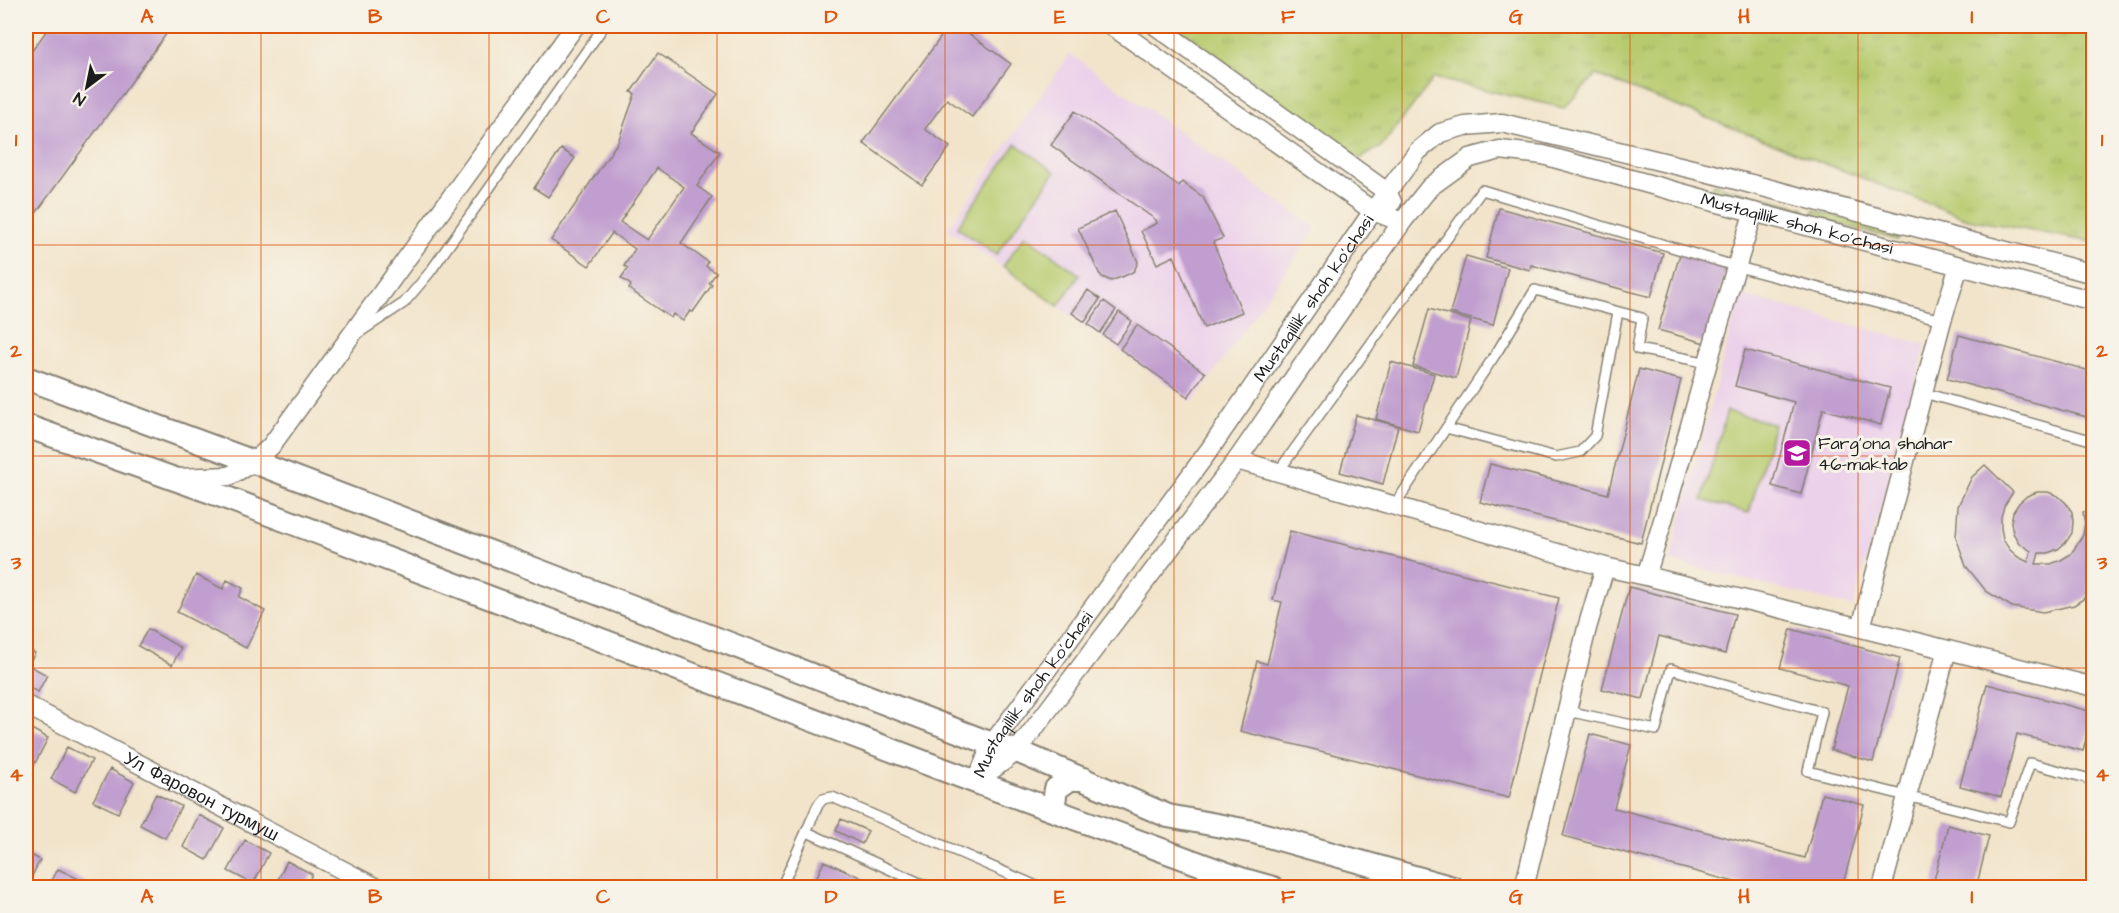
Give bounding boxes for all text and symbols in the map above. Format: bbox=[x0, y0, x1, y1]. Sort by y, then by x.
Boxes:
text: A bbox=[141, 3, 154, 31]
text: B bbox=[368, 3, 383, 31]
text: C bbox=[596, 3, 611, 31]
text: D bbox=[825, 3, 838, 31]
text: E bbox=[1054, 3, 1066, 31]
text: F bbox=[1281, 3, 1296, 31]
text: G bbox=[1509, 3, 1523, 31]
text: H bbox=[1738, 3, 1750, 31]
text: I bbox=[1970, 3, 1974, 31]
north arrow bbox=[57, 57, 117, 117]
text: N bbox=[69, 87, 90, 111]
text: 1 bbox=[15, 126, 18, 154]
text: 1 bbox=[2101, 126, 2104, 154]
street label: Mustaqillik shoh ko'chasi bbox=[1698, 187, 1896, 261]
street label: Mustaqillik shoh ko'chasi bbox=[1248, 209, 1380, 387]
text: 2 bbox=[9, 337, 22, 365]
text: 2 bbox=[2095, 337, 2108, 365]
place label: Farg'ona shahar 46-maktab bbox=[1818, 431, 1952, 477]
school or university icon: Farg'ona shahar 46-maktab bbox=[1781, 437, 1813, 469]
text: 3 bbox=[10, 549, 22, 577]
text: 3 bbox=[2096, 549, 2108, 577]
street label: Mustaqillik shoh ko'chasi bbox=[967, 606, 1099, 781]
street label: Ул Фаровон турмуш bbox=[119, 746, 283, 848]
text: 4 bbox=[9, 761, 23, 789]
text: 4 bbox=[2095, 761, 2109, 789]
text: A bbox=[141, 883, 154, 911]
text: B bbox=[368, 883, 383, 911]
text: C bbox=[596, 883, 611, 911]
text: D bbox=[825, 883, 838, 911]
text: E bbox=[1054, 883, 1066, 911]
text: F bbox=[1281, 883, 1296, 911]
text: G bbox=[1509, 883, 1523, 911]
text: H bbox=[1738, 883, 1750, 911]
text: I bbox=[1970, 883, 1974, 911]

